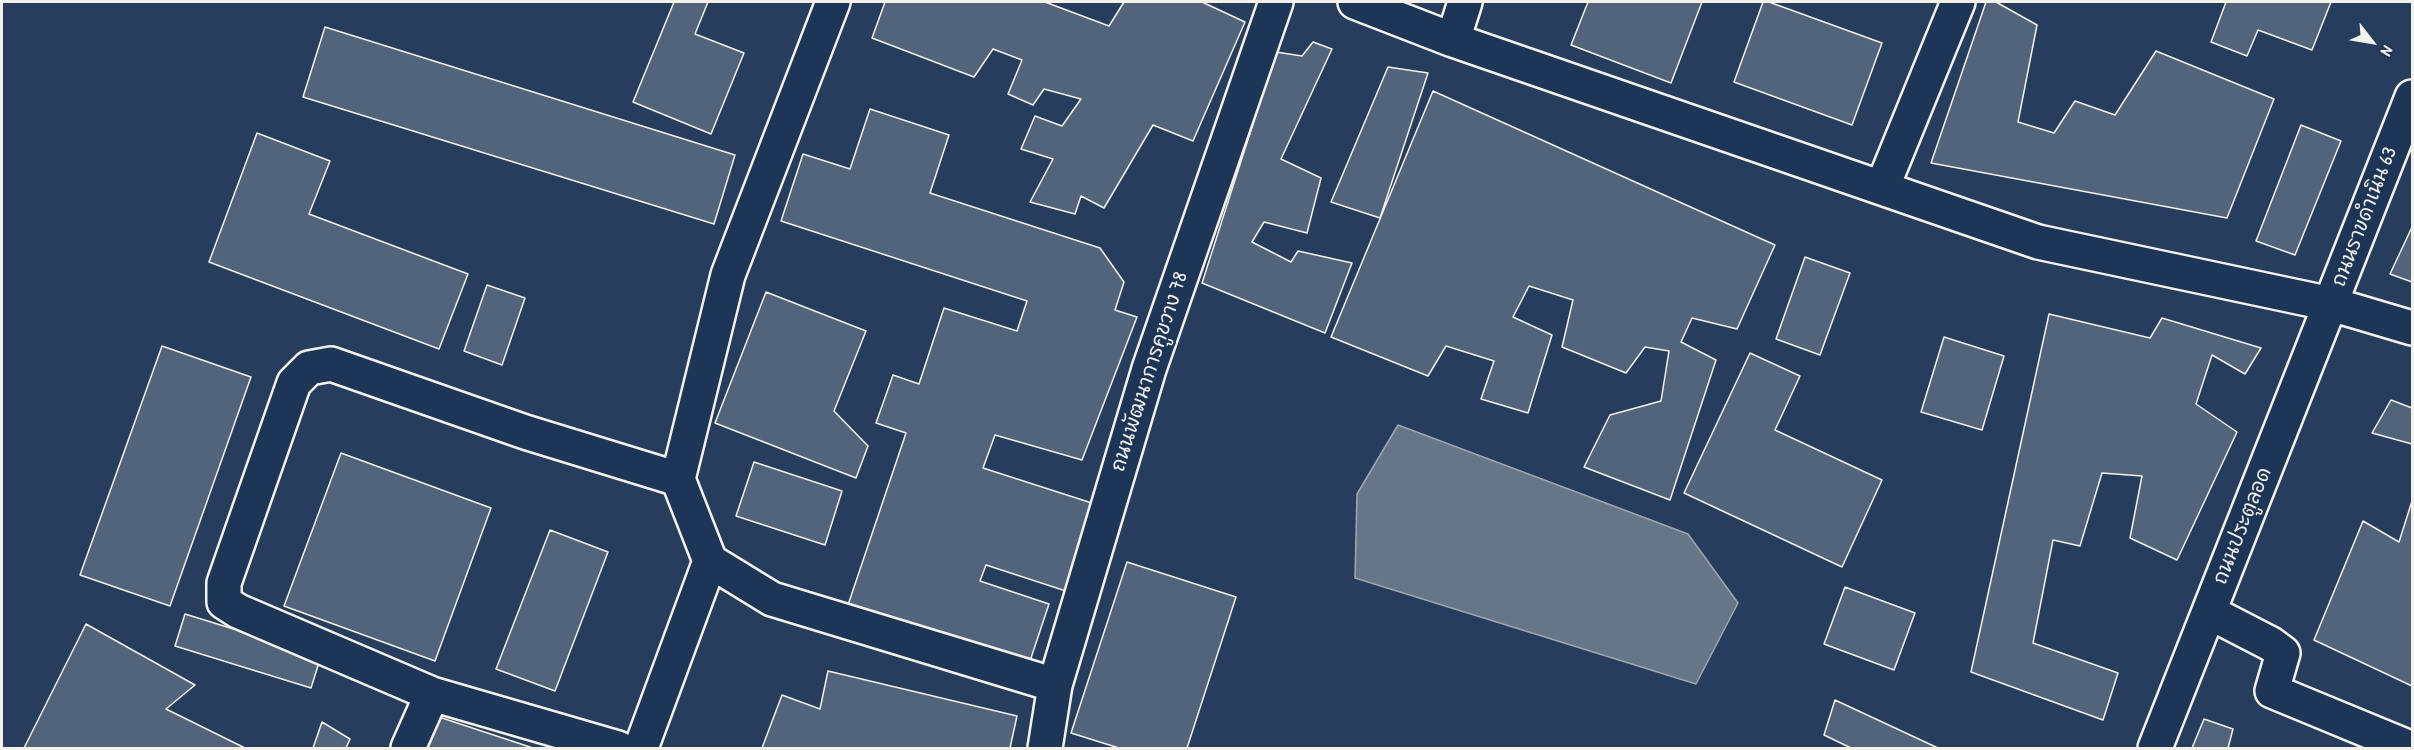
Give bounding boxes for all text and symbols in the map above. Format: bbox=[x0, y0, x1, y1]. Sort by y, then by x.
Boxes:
north arrow bbox=[2342, 12, 2402, 72]
text: N bbox=[2376, 42, 2399, 61]
street label: ถนนราขดำเนิน 63 bbox=[2327, 144, 2403, 290]
street label: ถนนพัฒนาการคูขวาง 78 bbox=[1106, 269, 1194, 475]
street label: ถนนประตูลอด bbox=[2209, 464, 2277, 588]

